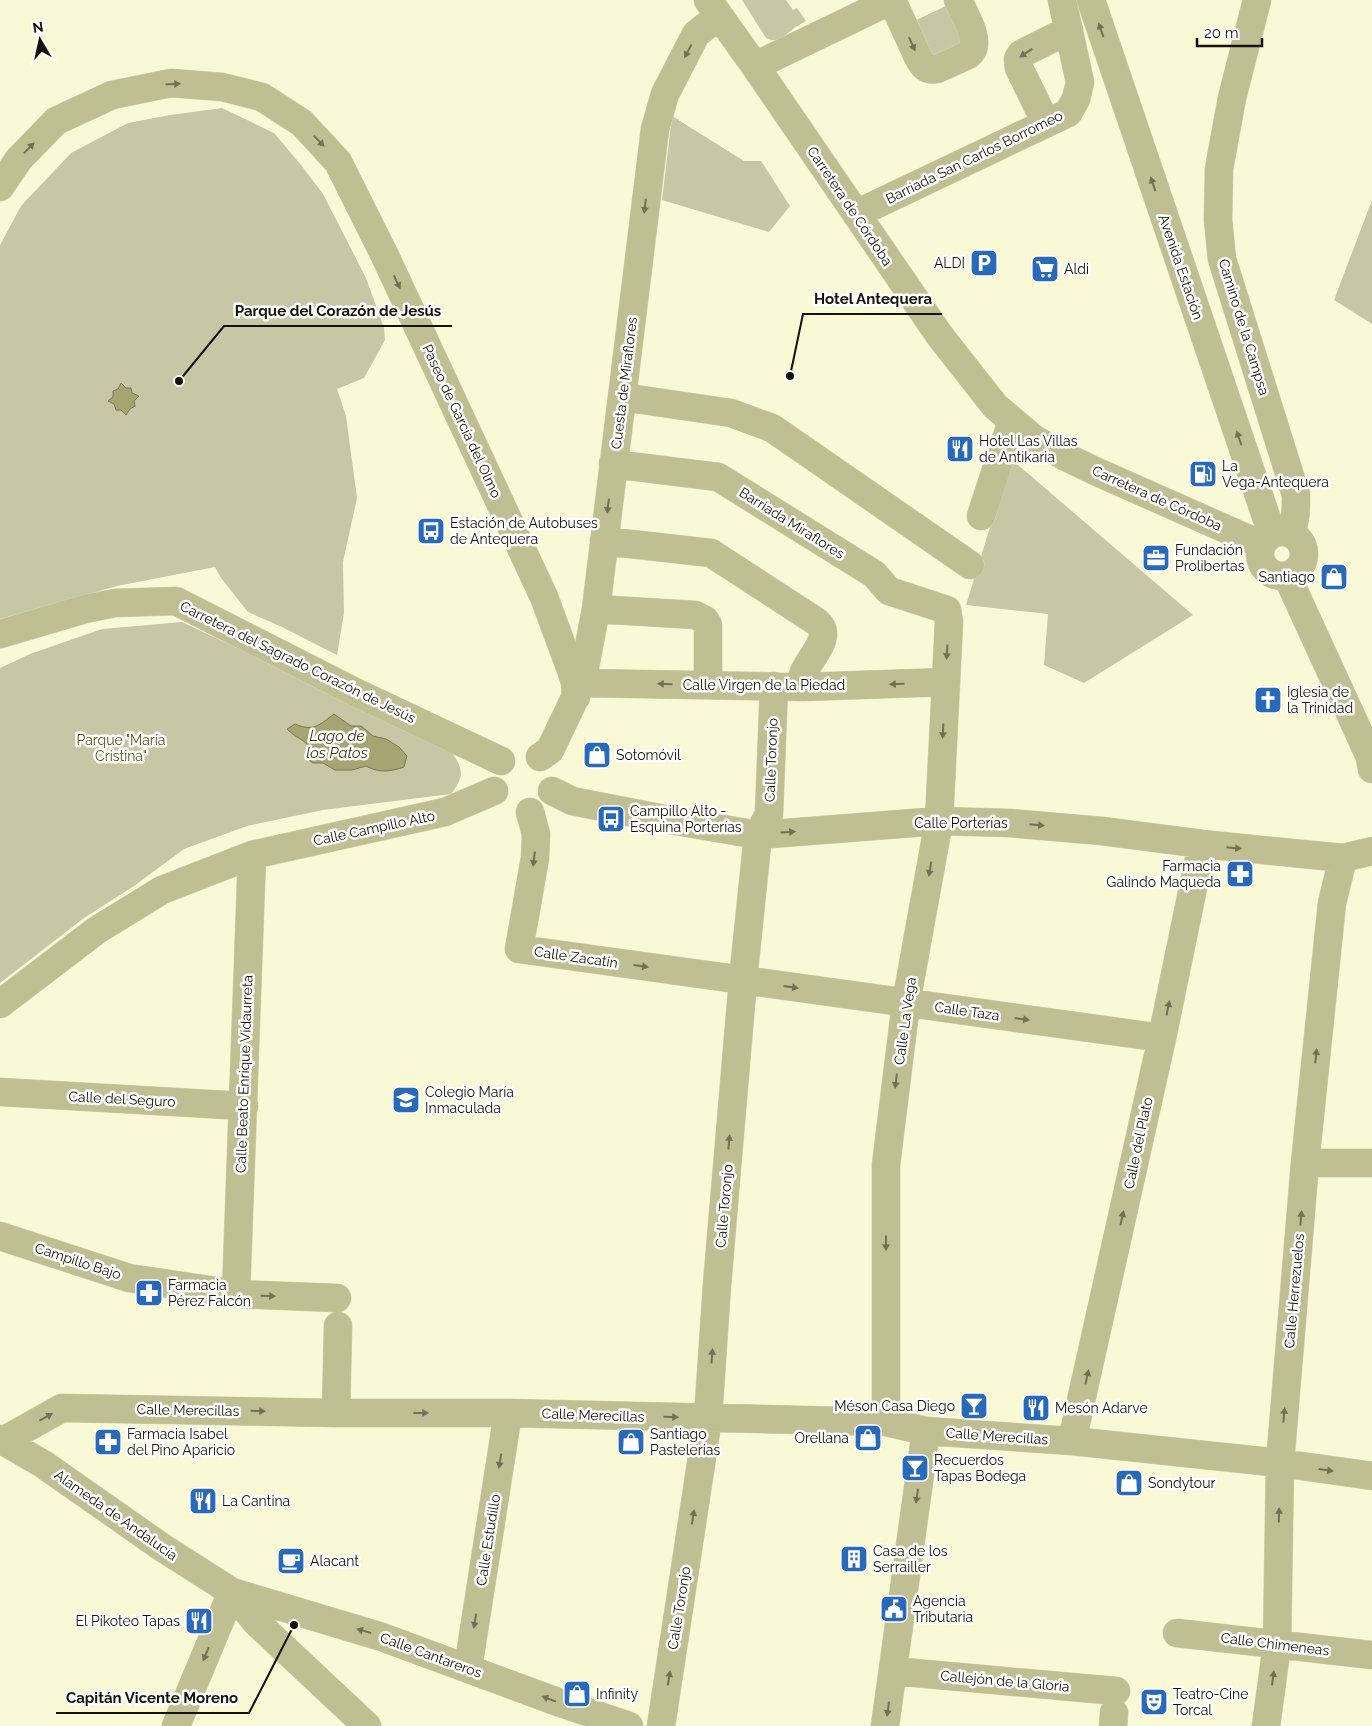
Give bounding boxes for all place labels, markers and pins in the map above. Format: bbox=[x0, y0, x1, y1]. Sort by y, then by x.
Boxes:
parking icon: ALDI bbox=[969, 248, 999, 278]
supermarket icon: Aldi bbox=[1030, 254, 1060, 284]
place label: ALDI bbox=[934, 255, 965, 271]
place label: Aldi bbox=[1064, 261, 1089, 277]
callout: Hotel Antequera bbox=[803, 284, 942, 314]
callout: Parque del Corazón de Jesús bbox=[224, 296, 452, 326]
place label: Hotel Las Villas de Antikaria bbox=[979, 433, 1078, 465]
restaurant icon: Hotel Las Villas de Antikaria bbox=[945, 434, 975, 464]
place label: La Vega-Antequera bbox=[1222, 458, 1329, 490]
fuel station icon: La Vega-Antequera bbox=[1188, 459, 1218, 489]
place label: Estación de Autobuses de Antequera bbox=[450, 515, 598, 547]
bus stop icon: Estación de Autobuses de Antequera bbox=[416, 516, 446, 546]
place label: Fundación Prolibertas bbox=[1175, 542, 1245, 574]
office icon: Fundación Prolibertas bbox=[1141, 543, 1171, 573]
shop icon: Santiago bbox=[1319, 562, 1349, 592]
place label: Santiago bbox=[1258, 569, 1315, 585]
place label: Iglesia de la Trinidad bbox=[1287, 684, 1353, 716]
church icon: Iglesia de la Trinidad bbox=[1253, 685, 1283, 715]
shop icon: Sotomóvil bbox=[582, 740, 612, 770]
place label: Sotomóvil bbox=[616, 747, 681, 763]
place label: Campillo Alto - Esquina Porterías bbox=[630, 803, 742, 835]
bus stop icon: Campillo Alto - Esquina Porterías bbox=[596, 804, 626, 834]
place label: Farmacia Galindo Maqueda bbox=[1106, 858, 1221, 890]
pharmacy icon: Farmacia Galindo Maqueda bbox=[1225, 859, 1255, 889]
place label: Colegio María Inmaculada bbox=[425, 1084, 514, 1116]
school or university icon: Colegio María Inmaculada bbox=[391, 1085, 421, 1115]
place label: Farmacia Pérez Falcón bbox=[168, 1277, 251, 1309]
pharmacy icon: Farmacia Pérez Falcón bbox=[134, 1278, 164, 1308]
bar icon: Méson Casa Diego bbox=[959, 1391, 989, 1421]
restaurant icon: Mesón Adarve bbox=[1021, 1393, 1051, 1423]
place label: Méson Casa Diego bbox=[834, 1398, 955, 1414]
place label: Mesón Adarve bbox=[1055, 1400, 1148, 1416]
shop icon: Orellana bbox=[853, 1423, 883, 1453]
place label: Farmacia Isabel del Pino Aparicio bbox=[127, 1426, 235, 1458]
place label: Santiago Pastelerias bbox=[650, 1426, 720, 1458]
pharmacy icon: Farmacia Isabel del Pino Aparicio bbox=[93, 1427, 123, 1457]
shop icon: Santiago Pastelerias bbox=[616, 1427, 646, 1457]
place label: Orellana bbox=[795, 1430, 849, 1446]
place label: Recuerdos Tapas Bodega bbox=[934, 1452, 1026, 1484]
bar icon: Recuerdos Tapas Bodega bbox=[900, 1453, 930, 1483]
shop icon: Sondytour bbox=[1114, 1468, 1144, 1498]
place label: Sondytour bbox=[1148, 1475, 1215, 1491]
restaurant icon: La Cantina bbox=[188, 1486, 218, 1516]
place label: La Cantina bbox=[222, 1493, 290, 1509]
place label: Casa de los Serrailler bbox=[873, 1543, 948, 1575]
building icon: Casa de los Serrailler bbox=[839, 1544, 869, 1574]
cafe icon: Alacant bbox=[276, 1546, 306, 1576]
place label: Alacant bbox=[310, 1553, 359, 1569]
place label: Agencia Tributaria bbox=[913, 1593, 973, 1625]
public building icon: Agencia Tributaria bbox=[879, 1594, 909, 1624]
restaurant icon: El Pikoteo Tapas bbox=[184, 1606, 214, 1636]
place label: El Pikoteo Tapas bbox=[75, 1613, 180, 1629]
shop icon: Infinity bbox=[562, 1679, 592, 1709]
callout: Capitán Vicente Moreno bbox=[56, 1683, 249, 1713]
place label: Infinity bbox=[596, 1686, 639, 1702]
place label: Teatro-Cine Torcal bbox=[1173, 1686, 1248, 1718]
theatre icon: Teatro-Cine Torcal bbox=[1139, 1687, 1169, 1717]

